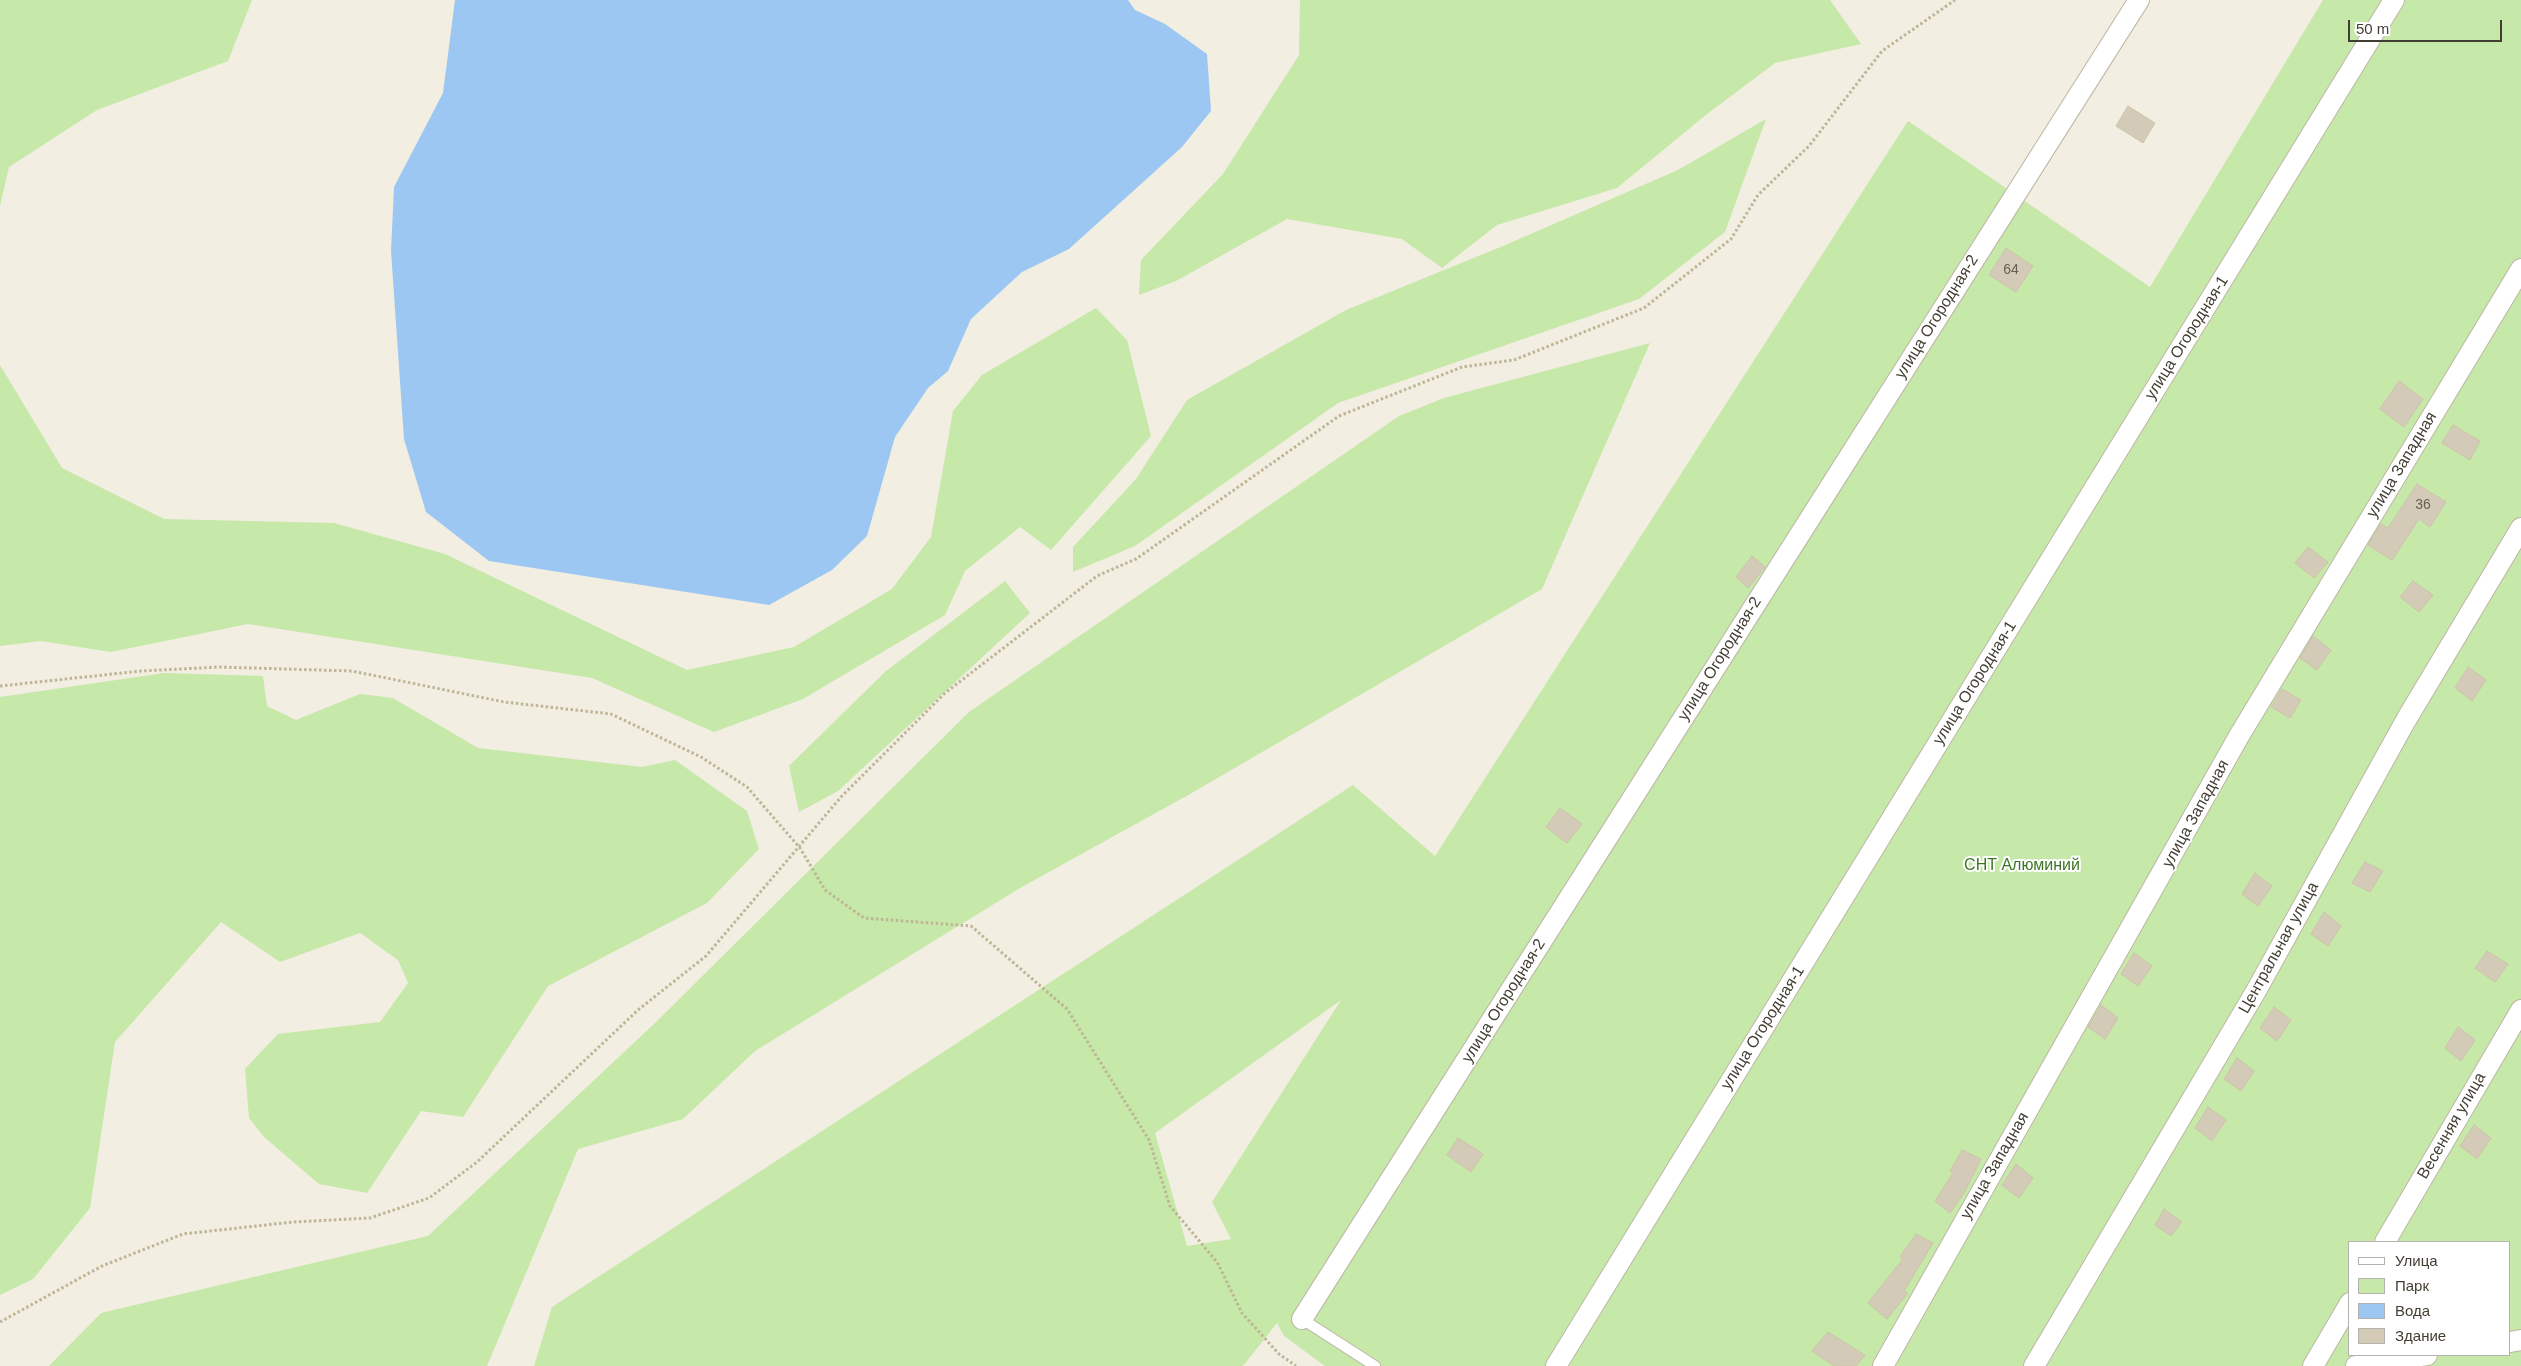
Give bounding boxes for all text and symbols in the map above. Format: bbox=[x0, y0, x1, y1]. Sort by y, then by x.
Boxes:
scale bar bbox=[2351, 10, 2505, 42]
text: 50 m bbox=[2356, 20, 2389, 37]
street label: улица Огородная-2 bbox=[1891, 251, 1983, 383]
house number: 64 bbox=[2003, 262, 2019, 278]
street label: улица Огородная-1 bbox=[2141, 272, 2233, 404]
street label: улица Западная bbox=[2363, 409, 2441, 521]
house number: 36 bbox=[2415, 497, 2431, 513]
street label: улица Огородная-2 bbox=[1674, 593, 1766, 725]
street label: улица Огородная-1 bbox=[1929, 617, 2021, 749]
street label: улица Западная bbox=[2158, 757, 2234, 871]
park label: СНТ Алюминий bbox=[1964, 856, 2080, 876]
street label: Центральная улица bbox=[2235, 879, 2323, 1017]
street label: улица Огородная-2 bbox=[1458, 935, 1550, 1067]
street label: улица Огородная-1 bbox=[1717, 962, 1809, 1094]
street label: Весенняя улица bbox=[2414, 1069, 2490, 1183]
street label: улица Западная bbox=[1957, 1109, 2033, 1223]
legend bbox=[2348, 1241, 2511, 1356]
text: Улица bbox=[2395, 1252, 2438, 1269]
text: Парк bbox=[2395, 1277, 2429, 1294]
text: Вода bbox=[2395, 1302, 2430, 1319]
text: Здание bbox=[2395, 1327, 2446, 1344]

